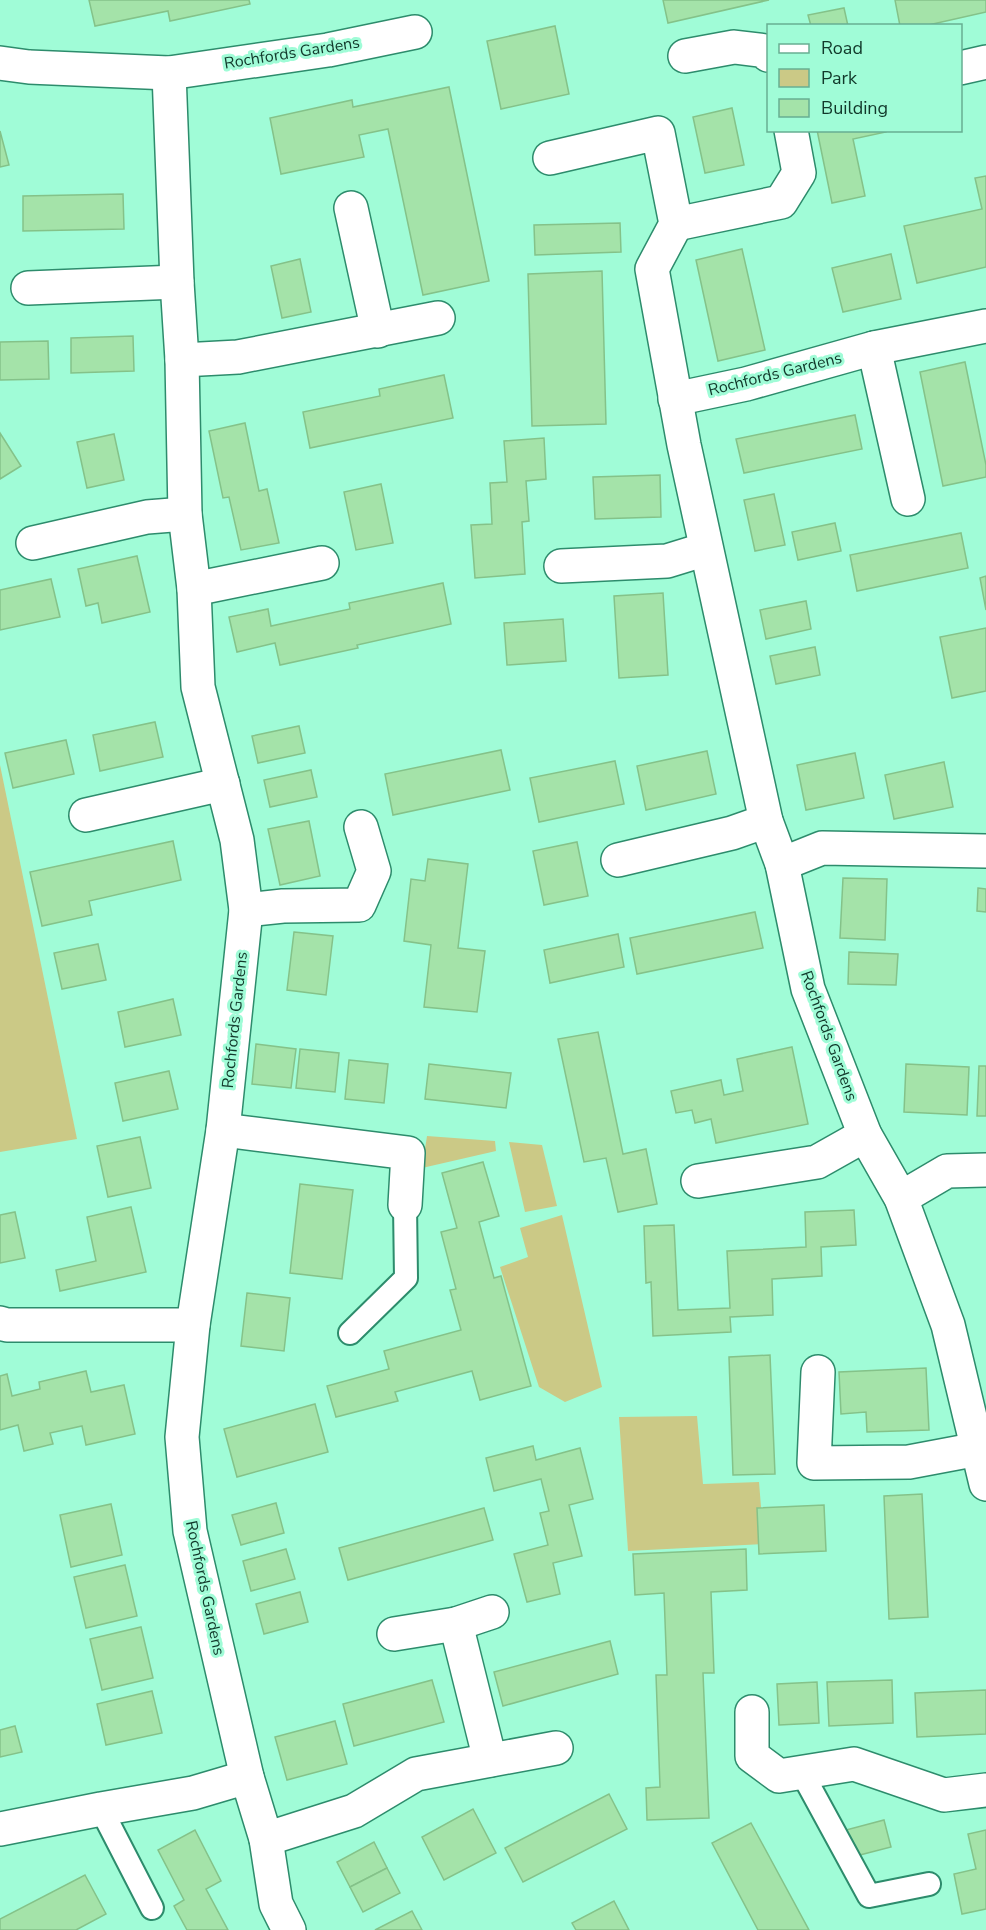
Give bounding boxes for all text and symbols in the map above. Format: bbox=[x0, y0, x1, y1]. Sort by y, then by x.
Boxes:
legend bbox=[767, 24, 962, 132]
street label: Rochfords Gardens bbox=[223, 31, 361, 75]
text: Road bbox=[821, 36, 863, 60]
text: Park bbox=[821, 66, 858, 90]
text: Building bbox=[821, 96, 888, 120]
street label: Rochfords Gardens bbox=[706, 347, 844, 401]
street label: Rochfords Gardens bbox=[217, 951, 253, 1089]
street label: Rochfords Gardens bbox=[795, 968, 863, 1104]
street label: Rochfords Gardens bbox=[180, 1519, 230, 1657]

